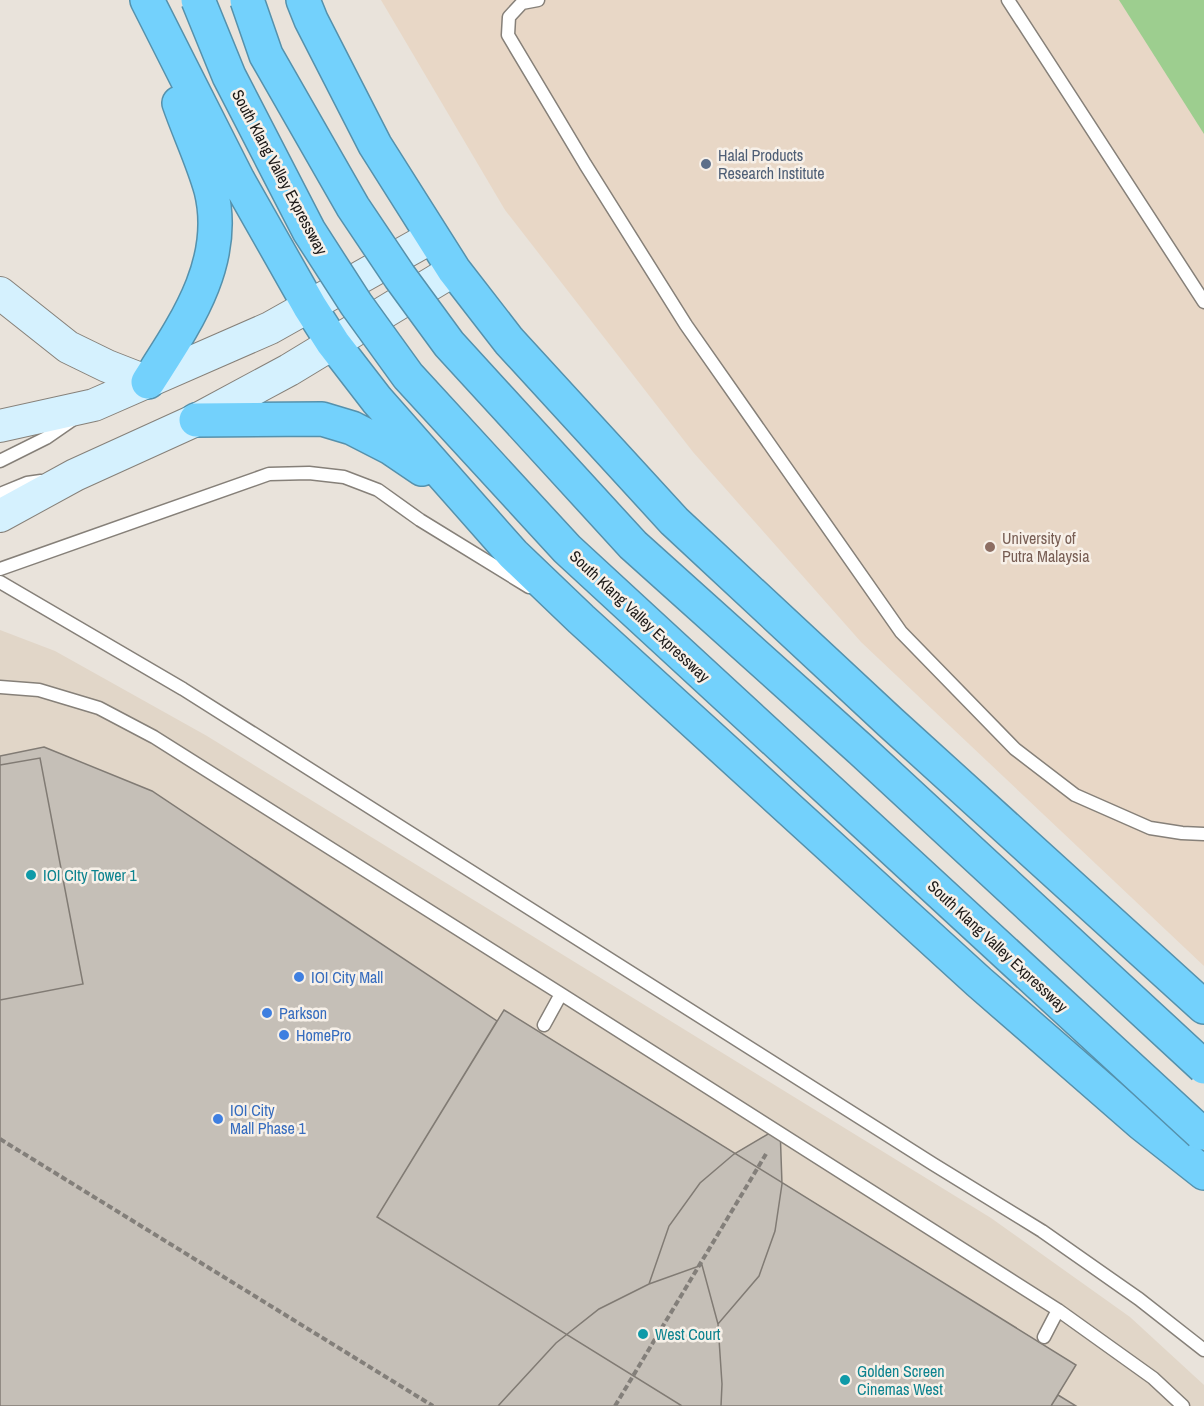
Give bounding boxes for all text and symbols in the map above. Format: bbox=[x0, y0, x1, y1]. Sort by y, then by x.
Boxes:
street label: South Klang Valley Expressway bbox=[227, 85, 333, 259]
place label: Halal Products Research Institute bbox=[718, 144, 824, 184]
marker: Halal Products Research Institute bbox=[699, 157, 713, 171]
place label: University of Putra Malaysia bbox=[1002, 527, 1090, 567]
marker: University of Putra Malaysia bbox=[983, 540, 997, 554]
street label: South Klang Valley Expressway bbox=[565, 545, 715, 687]
place label: IOI CIty Tower 1 bbox=[43, 864, 138, 886]
marker: IOI CIty Tower 1 bbox=[24, 868, 38, 882]
street label: South Klang Valley Expressway bbox=[923, 875, 1073, 1017]
place label: IOI City Mall bbox=[311, 966, 383, 988]
marker: IOI City Mall bbox=[292, 970, 306, 984]
place label: Parkson bbox=[279, 1002, 327, 1024]
marker: Parkson bbox=[260, 1006, 274, 1020]
place label: HomePro bbox=[296, 1024, 351, 1046]
marker: HomePro bbox=[277, 1028, 291, 1042]
place label: IOI City Mall Phase 1 bbox=[230, 1099, 307, 1139]
marker: IOI City Mall Phase 1 bbox=[211, 1112, 225, 1126]
place label: West Court bbox=[655, 1323, 721, 1345]
marker: West Court bbox=[636, 1327, 650, 1341]
place label: Golden Screen Cinemas West bbox=[857, 1360, 945, 1400]
marker: Golden Screen Cinemas West bbox=[838, 1373, 852, 1387]

